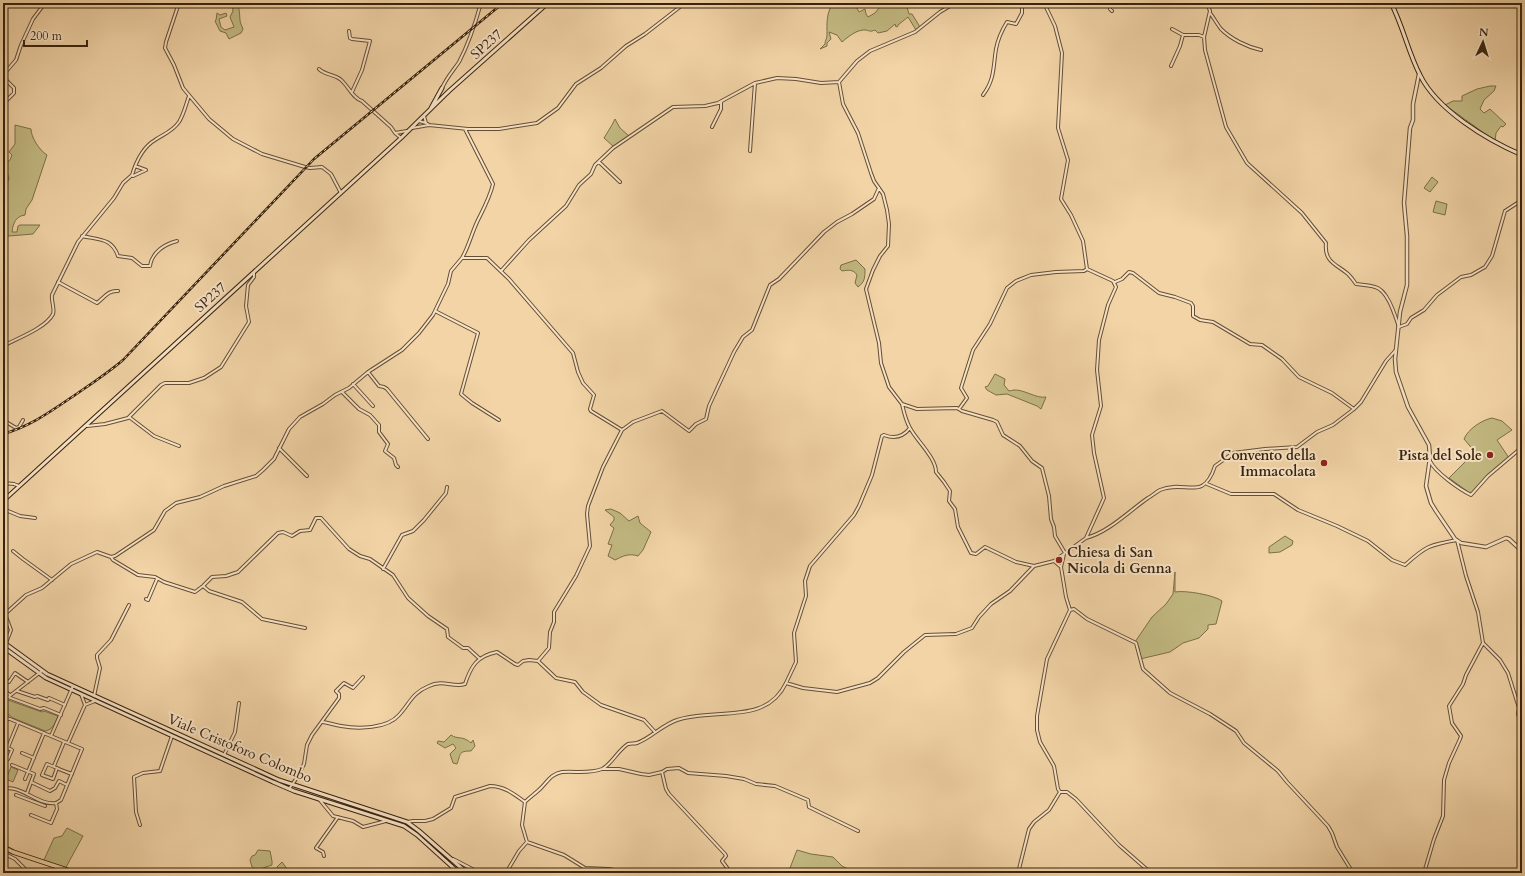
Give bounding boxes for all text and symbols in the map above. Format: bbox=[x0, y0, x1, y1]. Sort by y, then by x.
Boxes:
scale bar bbox=[24, 22, 87, 48]
north arrow bbox=[1463, 22, 1503, 62]
street label: SP237 bbox=[466, 25, 506, 64]
text: N bbox=[1478, 25, 1489, 40]
text: 200 m bbox=[30, 28, 63, 44]
street label: SP237 bbox=[190, 278, 230, 317]
place label: Convento della Immacolata bbox=[1221, 446, 1316, 481]
place label: Pista del Sole bbox=[1398, 446, 1482, 465]
marker: Pista del Sole bbox=[1485, 450, 1495, 460]
marker: Convento della Immacolata bbox=[1319, 458, 1329, 468]
place label: Chiesa di San Nicola di Genna bbox=[1067, 543, 1172, 578]
marker: Chiesa di San Nicola di Genna bbox=[1054, 555, 1064, 565]
street label: Viale Cristoforo Colombo bbox=[165, 709, 315, 788]

